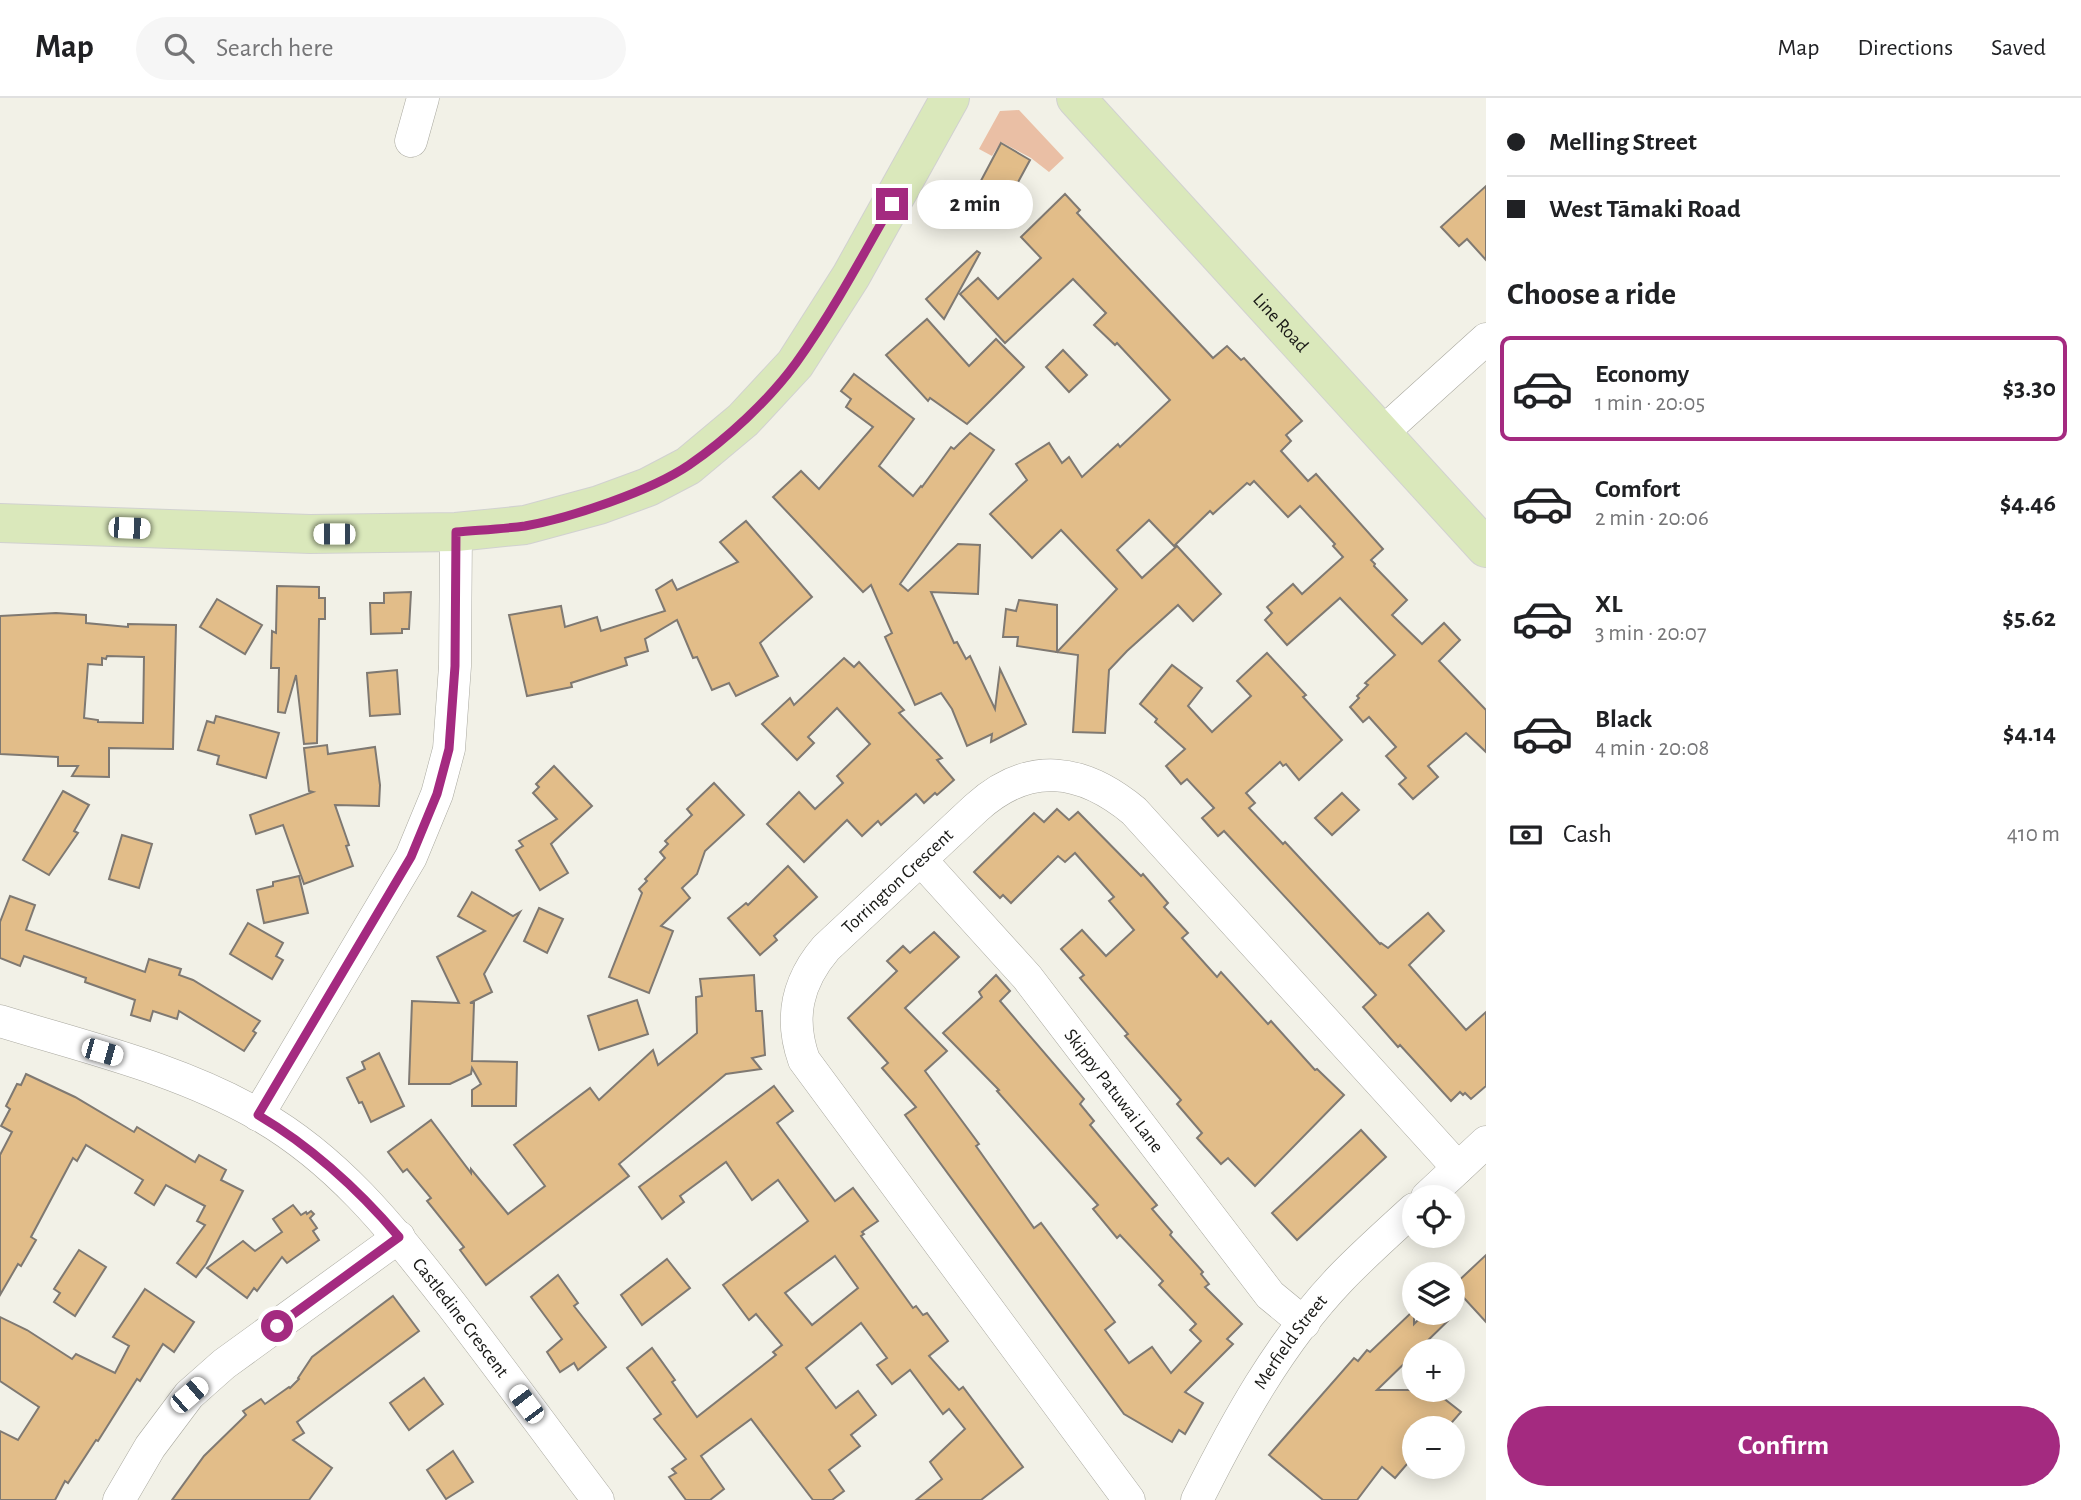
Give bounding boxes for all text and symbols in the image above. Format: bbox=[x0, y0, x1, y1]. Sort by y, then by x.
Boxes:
search box bbox=[136, 17, 626, 80]
icon: search bbox=[160, 29, 198, 67]
text: Map bbox=[35, 31, 94, 64]
text: Search here bbox=[216, 35, 334, 61]
text: Map bbox=[1777, 36, 1819, 60]
text: Directions bbox=[1857, 36, 1953, 60]
text: Saved bbox=[1991, 36, 2046, 60]
text: Melling Street bbox=[1549, 129, 1697, 155]
callout: 2 min bbox=[917, 180, 1032, 228]
route end bbox=[876, 188, 908, 220]
text: 2 min bbox=[949, 193, 1001, 216]
text: West Tāmaki Road bbox=[1549, 196, 1741, 222]
text: Choose a ride bbox=[1507, 278, 1676, 310]
street label: Line Road bbox=[1249, 290, 1312, 356]
icon: car bbox=[1511, 357, 1574, 420]
text: Economy bbox=[1595, 361, 1689, 387]
text: $3.30 bbox=[2002, 375, 2056, 401]
text: 1 min · 20:05 bbox=[1595, 392, 1705, 415]
icon: car bbox=[1511, 472, 1574, 535]
text: Comfort bbox=[1595, 476, 1680, 502]
text: $4.46 bbox=[2000, 490, 2056, 516]
text: 2 min · 20:06 bbox=[1595, 507, 1709, 530]
car bbox=[108, 517, 151, 539]
car bbox=[314, 524, 356, 545]
icon: car bbox=[1511, 587, 1574, 650]
text: XL bbox=[1595, 591, 1622, 617]
text: $5.62 bbox=[2002, 605, 2056, 631]
text: 3 min · 20:07 bbox=[1595, 622, 1707, 645]
icon: car bbox=[1511, 702, 1574, 765]
text: Black bbox=[1595, 706, 1652, 732]
text: $4.14 bbox=[2003, 720, 2056, 746]
text: 4 min · 20:08 bbox=[1595, 737, 1709, 760]
icon: cash bbox=[1507, 816, 1545, 854]
text: Cash bbox=[1563, 821, 1612, 847]
text: 410 m bbox=[2007, 823, 2060, 846]
street label: Torrington Crescent bbox=[838, 825, 957, 938]
street label: Skippy Patuwai Lane bbox=[1061, 1025, 1167, 1156]
car bbox=[79, 1036, 126, 1068]
map controls bbox=[1402, 1185, 1465, 1479]
button: locate bbox=[1402, 1185, 1465, 1248]
street label: Castledine Crescent bbox=[409, 1254, 512, 1381]
button: layers bbox=[1402, 1262, 1465, 1325]
street label: Merfield Street bbox=[1250, 1291, 1331, 1392]
route start bbox=[261, 1310, 293, 1342]
button: + bbox=[1402, 1339, 1465, 1402]
car bbox=[167, 1373, 212, 1417]
car bbox=[505, 1381, 548, 1427]
button: Confirm bbox=[1507, 1406, 2060, 1486]
button: − bbox=[1402, 1416, 1465, 1479]

